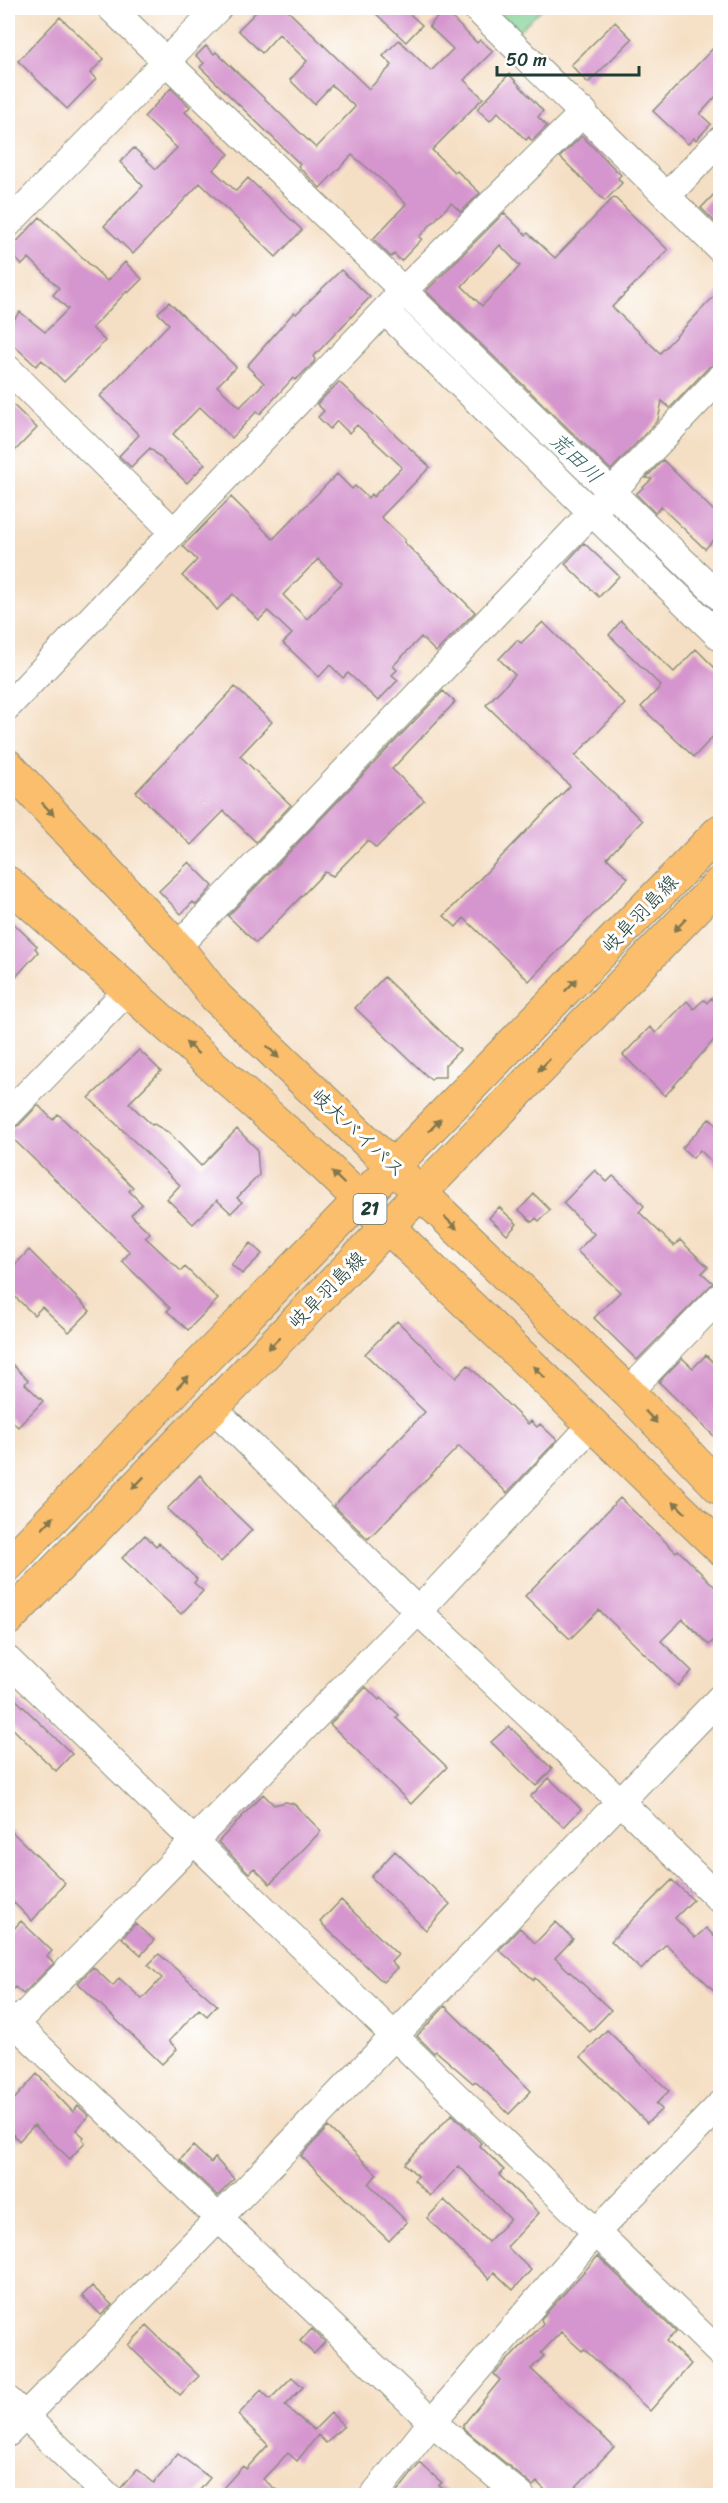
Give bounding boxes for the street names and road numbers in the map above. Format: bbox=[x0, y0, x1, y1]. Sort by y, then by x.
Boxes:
street label: 岐阜羽島線 bbox=[593, 866, 687, 962]
street label: 岐大バイパス bbox=[302, 1079, 414, 1187]
road number: 21 bbox=[354, 1194, 386, 1224]
street label: 岐阜羽島線 bbox=[279, 1242, 375, 1338]

